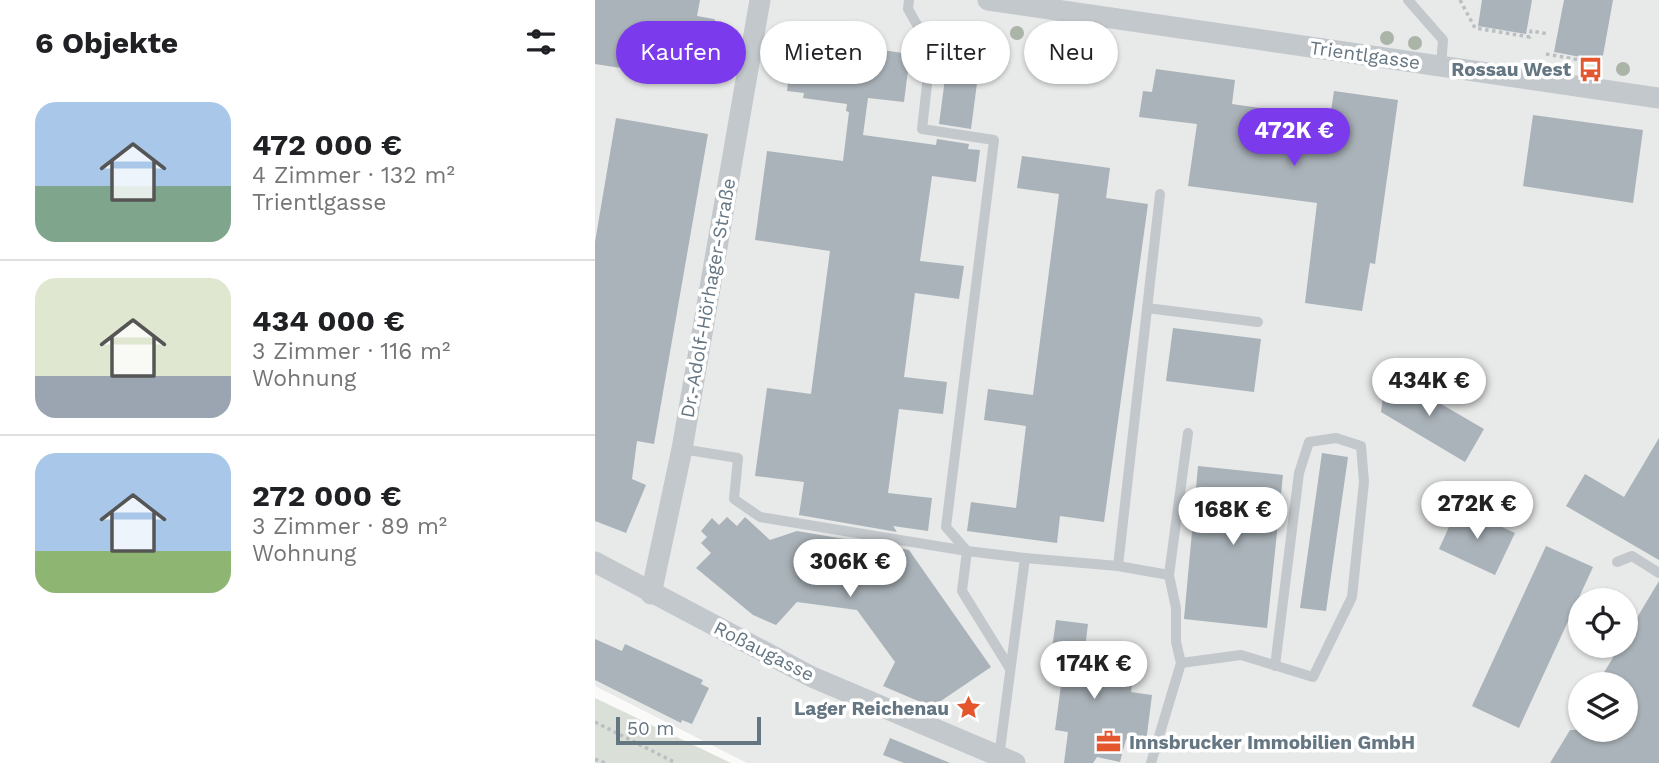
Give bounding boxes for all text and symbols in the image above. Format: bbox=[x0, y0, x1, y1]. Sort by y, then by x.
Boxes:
chip: Kaufen bbox=[616, 21, 746, 84]
chip: Mieten bbox=[760, 21, 887, 84]
chip: Filter bbox=[901, 21, 1010, 84]
chip: Neu bbox=[1024, 21, 1118, 84]
icon: filters bbox=[522, 23, 560, 61]
text: 6 Objekte bbox=[35, 25, 178, 60]
street label: Trientlgasse bbox=[1308, 36, 1422, 74]
bus stop icon: Rossau West bbox=[1577, 55, 1605, 83]
place label: Rossau West bbox=[1451, 58, 1572, 81]
pin: 472K € bbox=[1237, 108, 1351, 168]
text: 472K € bbox=[1254, 117, 1334, 144]
text: 472 000 € bbox=[252, 127, 402, 162]
icon: home bbox=[91, 130, 175, 214]
text: 4 Zimmer · 132 m² bbox=[252, 162, 455, 189]
street label: Dr.-Adolf-Hörhager-Straße bbox=[676, 176, 740, 420]
text: Trientlgasse bbox=[252, 189, 387, 216]
text: 434 000 € bbox=[252, 303, 405, 338]
icon: home bbox=[91, 306, 175, 390]
text: 3 Zimmer · 116 m² bbox=[252, 338, 450, 365]
pin: 434K € bbox=[1372, 358, 1486, 418]
text: Wohnung bbox=[252, 365, 356, 392]
text: 434K € bbox=[1388, 367, 1470, 394]
text: 272 000 € bbox=[252, 478, 402, 513]
icon: home bbox=[91, 481, 175, 565]
pin: 272K € bbox=[1420, 482, 1534, 541]
pin: 168K € bbox=[1176, 488, 1290, 547]
text: 272K € bbox=[1437, 490, 1517, 517]
text: 168K € bbox=[1194, 496, 1272, 523]
text: 3 Zimmer · 89 m² bbox=[252, 513, 447, 540]
text: Wohnung bbox=[252, 540, 356, 567]
pin: 306K € bbox=[793, 540, 907, 599]
text: 306K € bbox=[809, 548, 891, 575]
map controls bbox=[1568, 588, 1638, 742]
button: locate bbox=[1568, 588, 1638, 658]
street label: Roßaugasse bbox=[710, 616, 818, 686]
pin: 174K € bbox=[1037, 642, 1151, 701]
text: 174K € bbox=[1056, 650, 1132, 677]
button: layers bbox=[1568, 672, 1638, 742]
place icon: Lager Reichenau bbox=[955, 694, 983, 722]
place label: Lager Reichenau bbox=[794, 697, 949, 720]
scale bar bbox=[616, 714, 761, 746]
text: 50 m bbox=[627, 717, 674, 740]
office icon: Innsbrucker Immobilien GmbH bbox=[1095, 728, 1123, 756]
place label: Innsbrucker Immobilien GmbH bbox=[1129, 731, 1415, 754]

